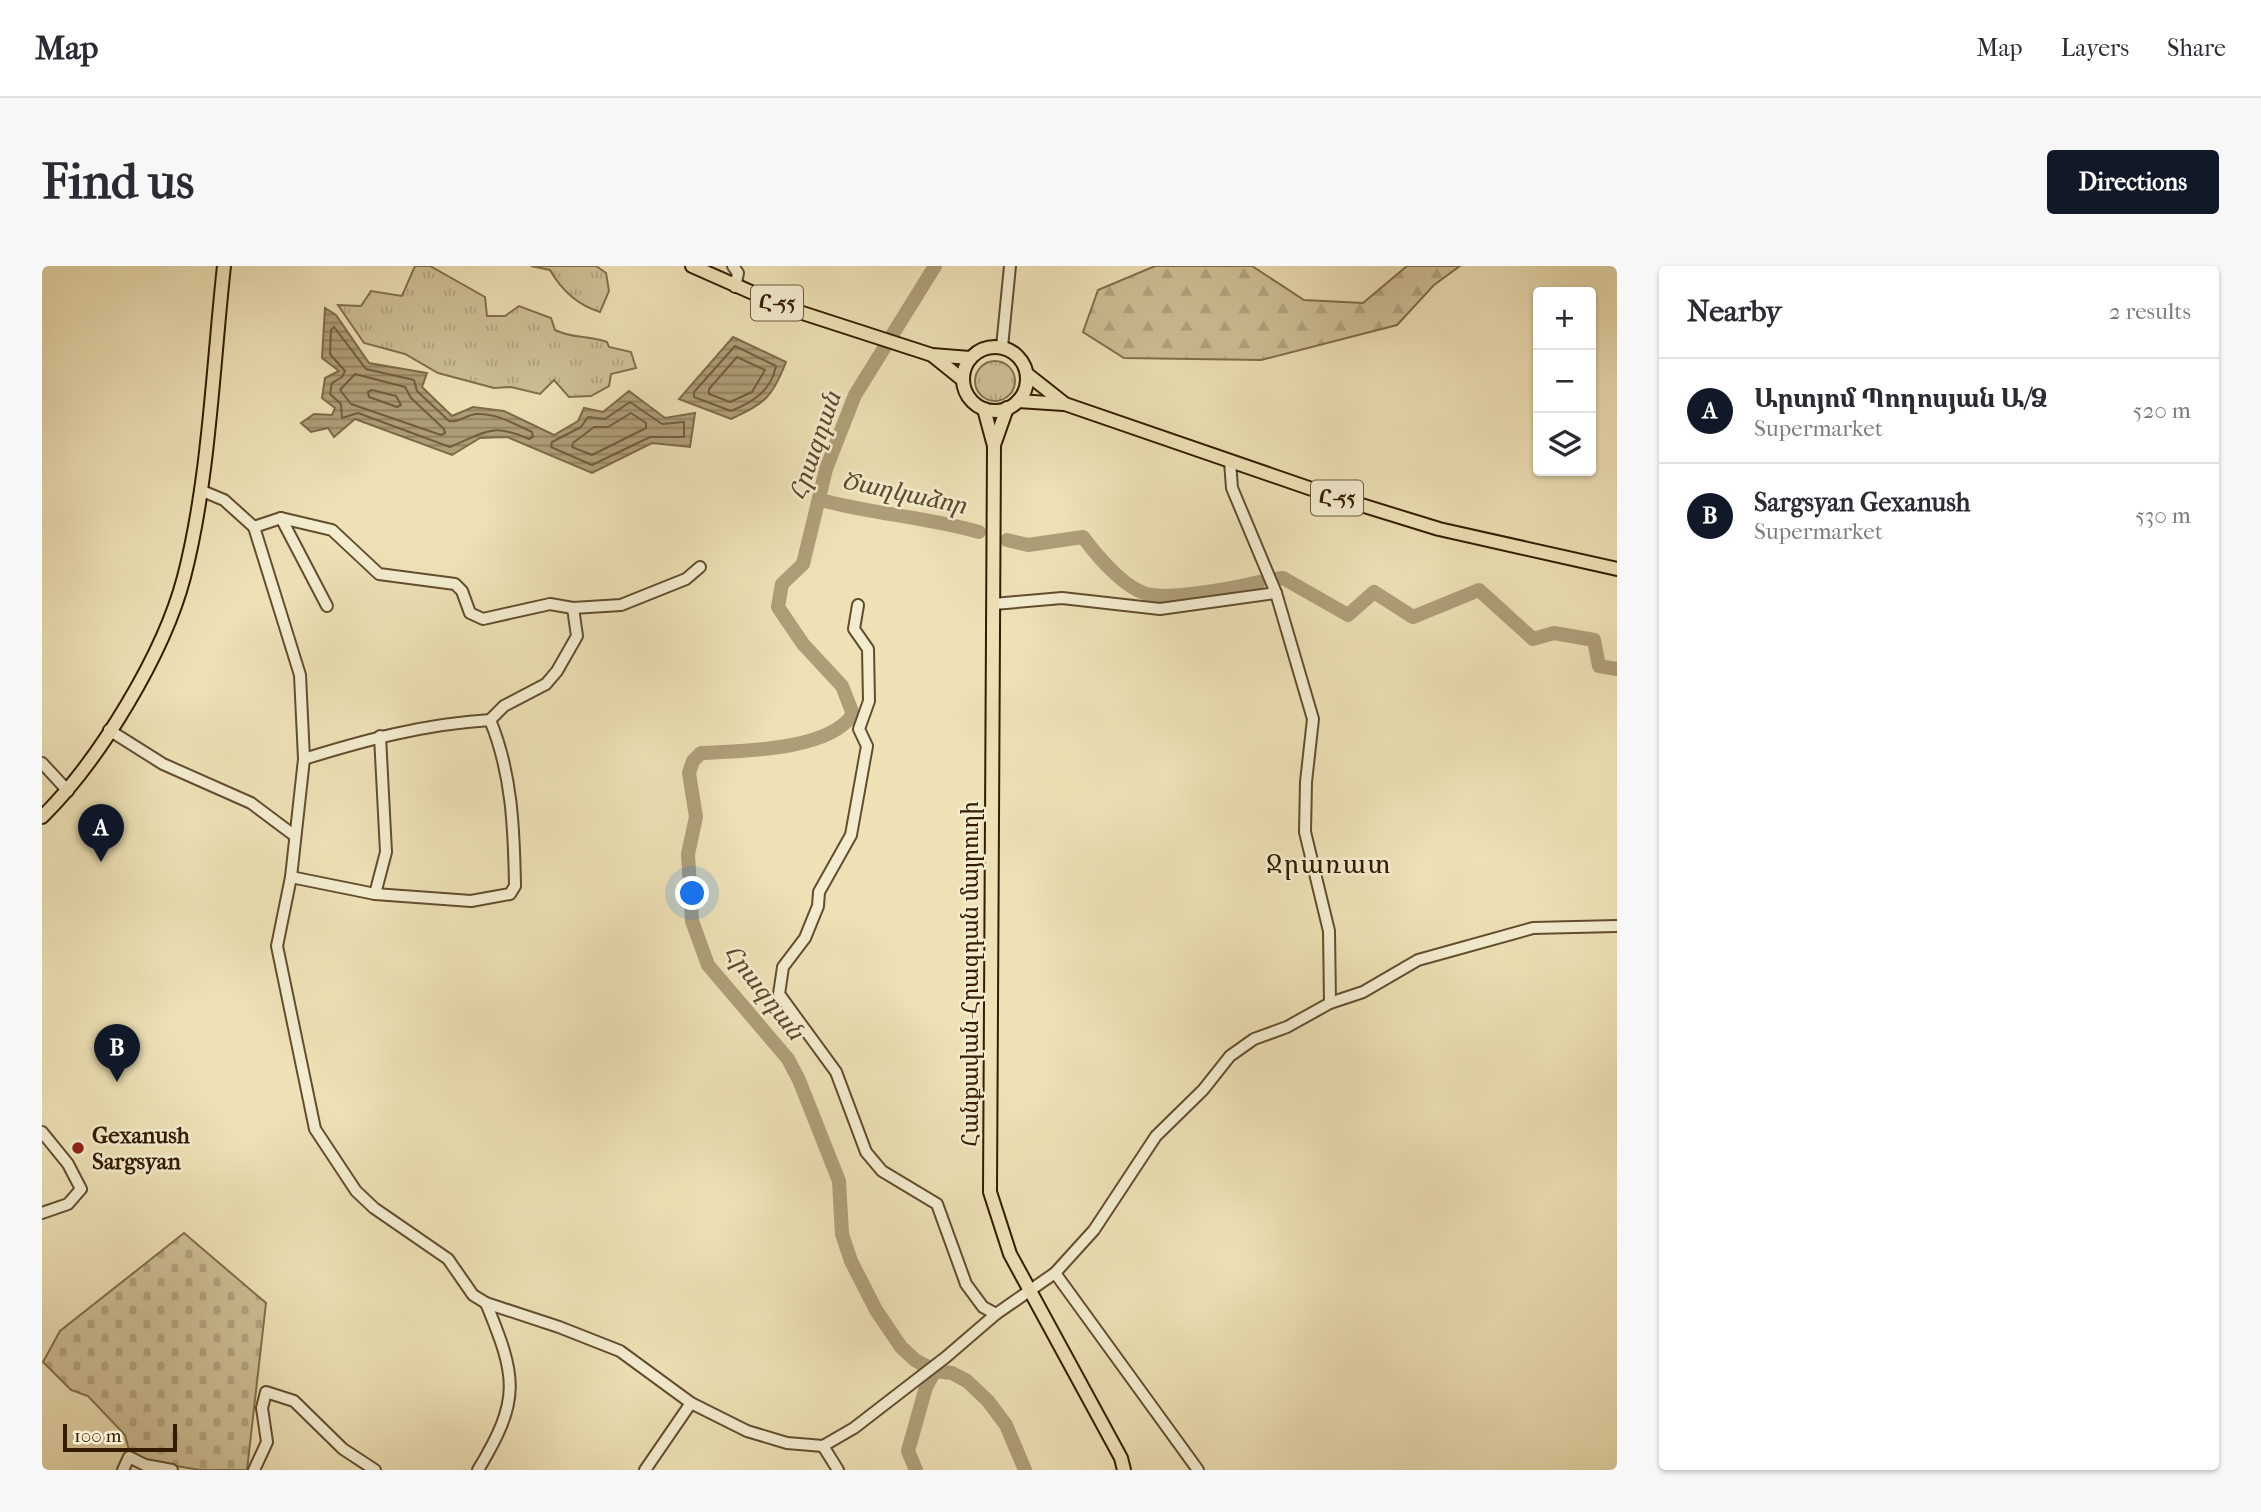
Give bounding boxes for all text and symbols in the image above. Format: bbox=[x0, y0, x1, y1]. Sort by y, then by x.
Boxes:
text: Map bbox=[35, 29, 98, 68]
text: Map bbox=[1977, 34, 2023, 62]
text: Layers bbox=[2061, 34, 2129, 62]
text: Share bbox=[2167, 34, 2226, 62]
button: Directions bbox=[2047, 150, 2219, 214]
text: Find us bbox=[42, 153, 194, 211]
road number: Հ-55 bbox=[751, 286, 803, 320]
map controls bbox=[1533, 287, 1596, 476]
button: + bbox=[1533, 287, 1596, 350]
text: Nearby bbox=[1687, 294, 1782, 329]
text: 2 results bbox=[2109, 298, 2191, 325]
button: − bbox=[1533, 350, 1596, 413]
text: Արտյոմ Պողոսյան Ա/Ձ bbox=[1754, 383, 2048, 414]
water label: Հրազդան bbox=[783, 387, 848, 504]
text: A bbox=[1703, 397, 1717, 424]
text: 520 m bbox=[2132, 397, 2191, 424]
button: layers bbox=[1533, 413, 1596, 476]
text: Supermarket bbox=[1754, 415, 1883, 442]
water label: Ծաղկաձոր bbox=[839, 466, 970, 521]
road number: Հ-55 bbox=[1311, 481, 1363, 516]
text: Sargsyan Gexanush bbox=[1754, 487, 1970, 518]
text: B bbox=[1703, 502, 1717, 529]
text: 530 m bbox=[2135, 502, 2191, 529]
text: Supermarket bbox=[1754, 518, 1883, 545]
street label: Հանքավան-Հրազդան մայրուղի bbox=[957, 801, 984, 1147]
pin: A bbox=[78, 804, 124, 862]
district label: Ջրառատ bbox=[1266, 849, 1392, 880]
your location bbox=[675, 876, 709, 910]
water label: Հրազդան bbox=[718, 939, 810, 1047]
pin: B bbox=[94, 1024, 140, 1082]
place label: Gexanush Sargsyan bbox=[92, 1122, 191, 1175]
marker: Gexanush Sargsyan bbox=[70, 1140, 86, 1156]
scale bar bbox=[63, 1421, 177, 1453]
text: 100 m bbox=[74, 1425, 122, 1447]

